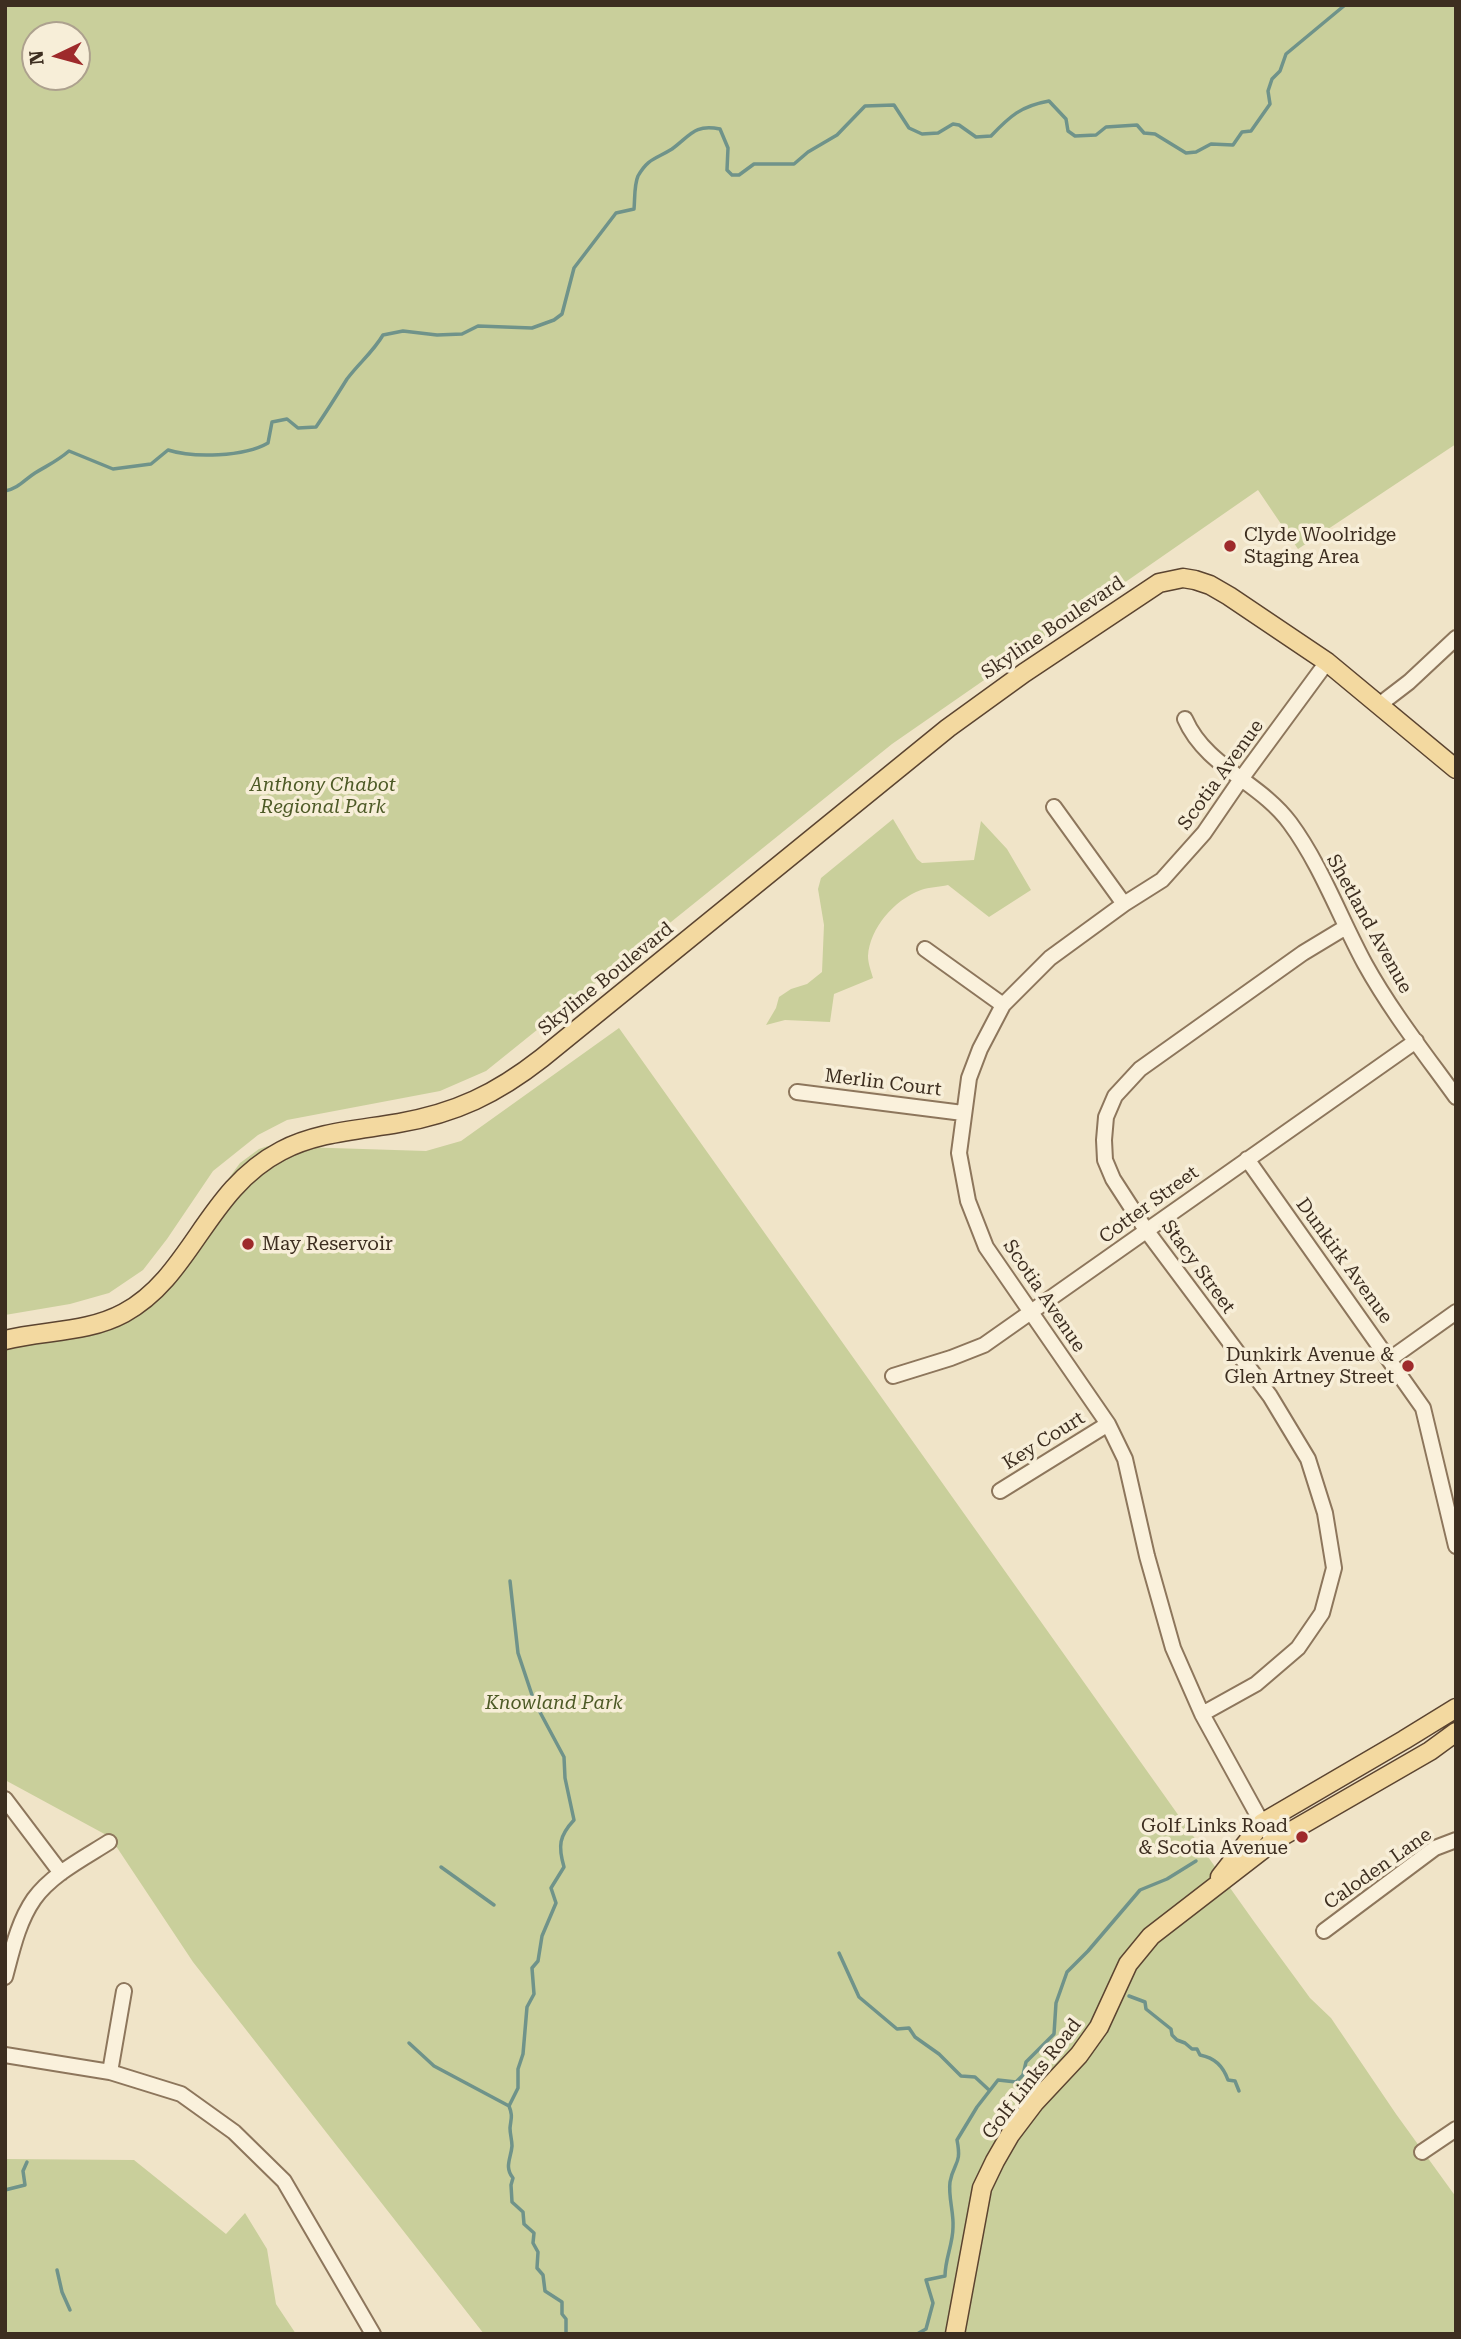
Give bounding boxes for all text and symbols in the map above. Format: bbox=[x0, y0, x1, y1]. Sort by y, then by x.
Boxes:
north arrow bbox=[21, 21, 91, 91]
text: N bbox=[24, 49, 49, 66]
place label: Clyde Woolridge Staging Area bbox=[1244, 524, 1396, 568]
marker: Clyde Woolridge Staging Area bbox=[1222, 538, 1238, 554]
street label: Skyline Boulevard bbox=[977, 572, 1129, 684]
street label: Scotia Avenue bbox=[1173, 715, 1269, 835]
park label: Anthony Chabot Regional Park bbox=[250, 774, 396, 818]
street label: Shetland Avenue bbox=[1321, 851, 1417, 997]
street label: Skyline Boulevard bbox=[534, 917, 678, 1041]
street label: Merlin Court bbox=[823, 1065, 943, 1101]
street label: Cotter Street bbox=[1095, 1161, 1203, 1249]
street label: Dunkirk Avenue bbox=[1291, 1194, 1397, 1328]
street label: Stacy Street bbox=[1156, 1216, 1240, 1318]
place label: May Reservoir bbox=[262, 1233, 393, 1255]
street label: Scotia Avenue bbox=[998, 1235, 1090, 1357]
marker: May Reservoir bbox=[240, 1236, 256, 1252]
place label: Dunkirk Avenue & Glen Artney Street bbox=[1224, 1344, 1394, 1388]
marker: Dunkirk Avenue & Glen Artney Street bbox=[1400, 1358, 1416, 1374]
street label: Key Court bbox=[999, 1407, 1089, 1475]
park label: Knowland Park bbox=[485, 1692, 623, 1714]
place label: Golf Links Road & Scotia Avenue bbox=[1138, 1815, 1288, 1859]
street label: Caloden Lane bbox=[1320, 1824, 1436, 1914]
marker: Golf Links Road & Scotia Avenue bbox=[1294, 1829, 1310, 1845]
street label: Golf Links Road bbox=[978, 2014, 1086, 2144]

